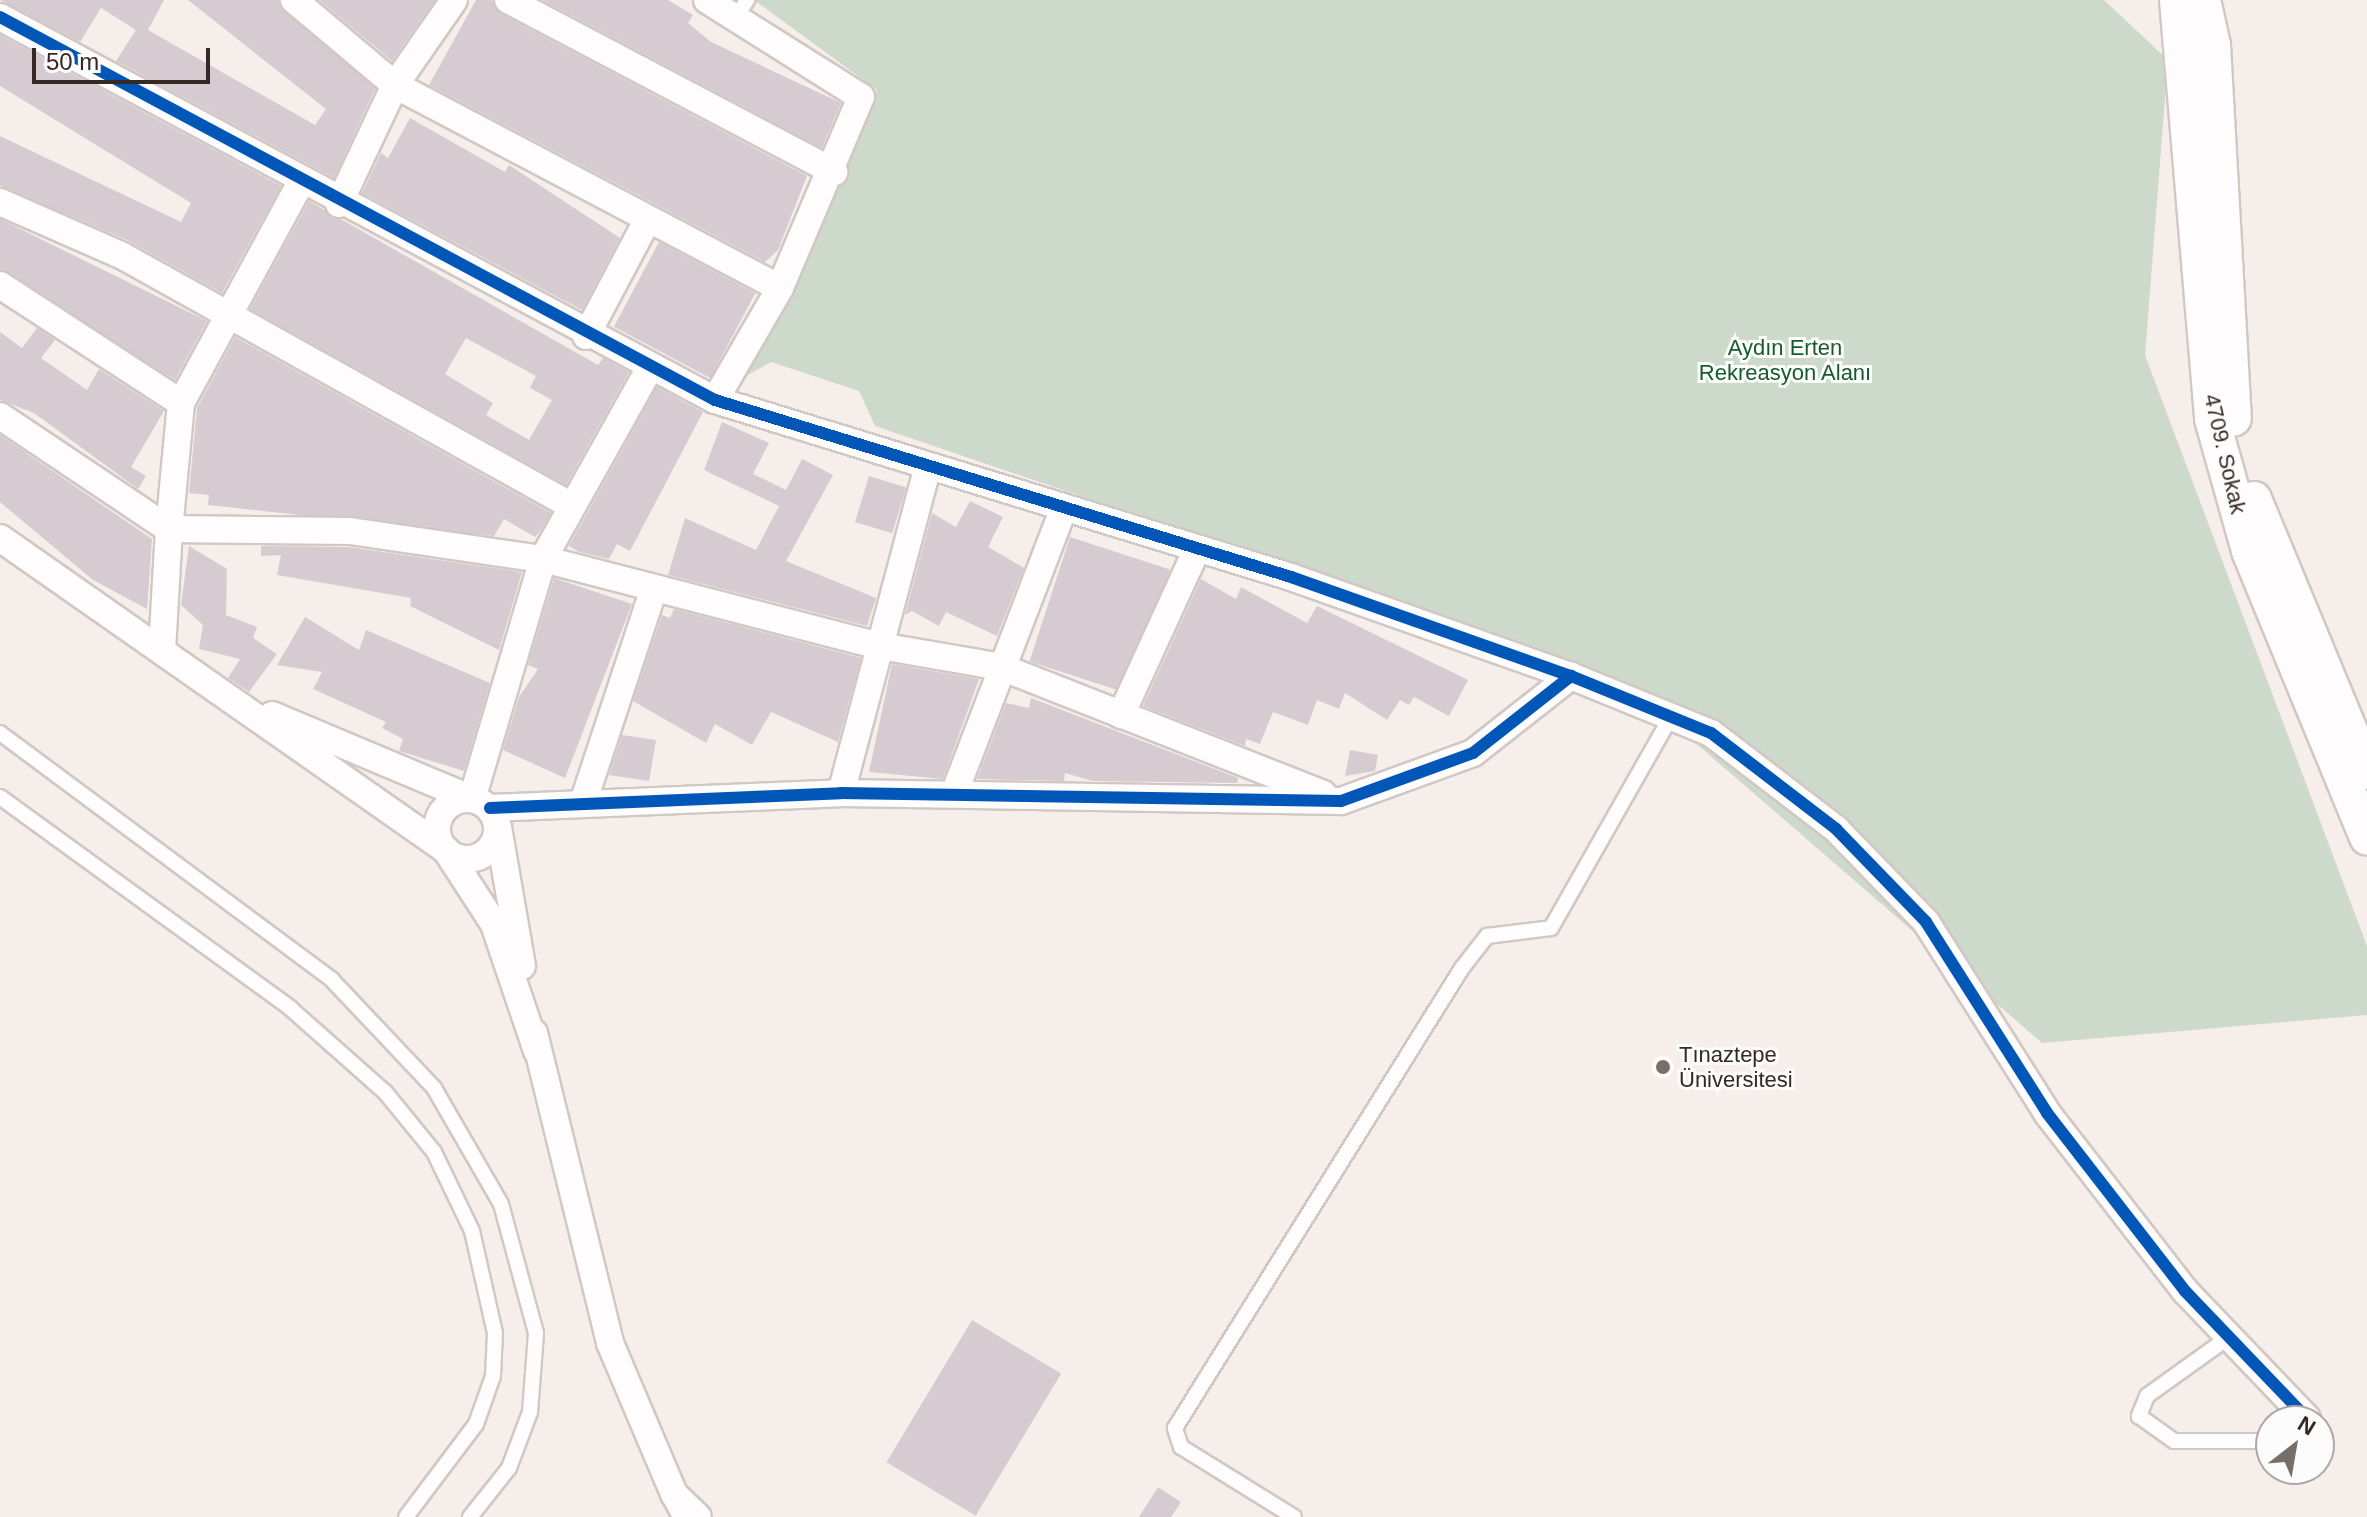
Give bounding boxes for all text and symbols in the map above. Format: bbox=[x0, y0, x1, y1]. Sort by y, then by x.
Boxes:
scale bar bbox=[36, 32, 214, 82]
text: 50 m bbox=[46, 48, 99, 75]
park label: Aydın Erten Rekreasyon Alanı bbox=[1698, 334, 1872, 386]
street label: 4709. Sokak bbox=[2198, 391, 2252, 517]
place label: Tınaztepe Üniversitesi bbox=[1679, 1041, 1793, 1092]
marker: Tınaztepe Üniversitesi bbox=[1654, 1058, 1672, 1076]
north arrow bbox=[2255, 1405, 2335, 1485]
text: N bbox=[2293, 1411, 2320, 1441]

